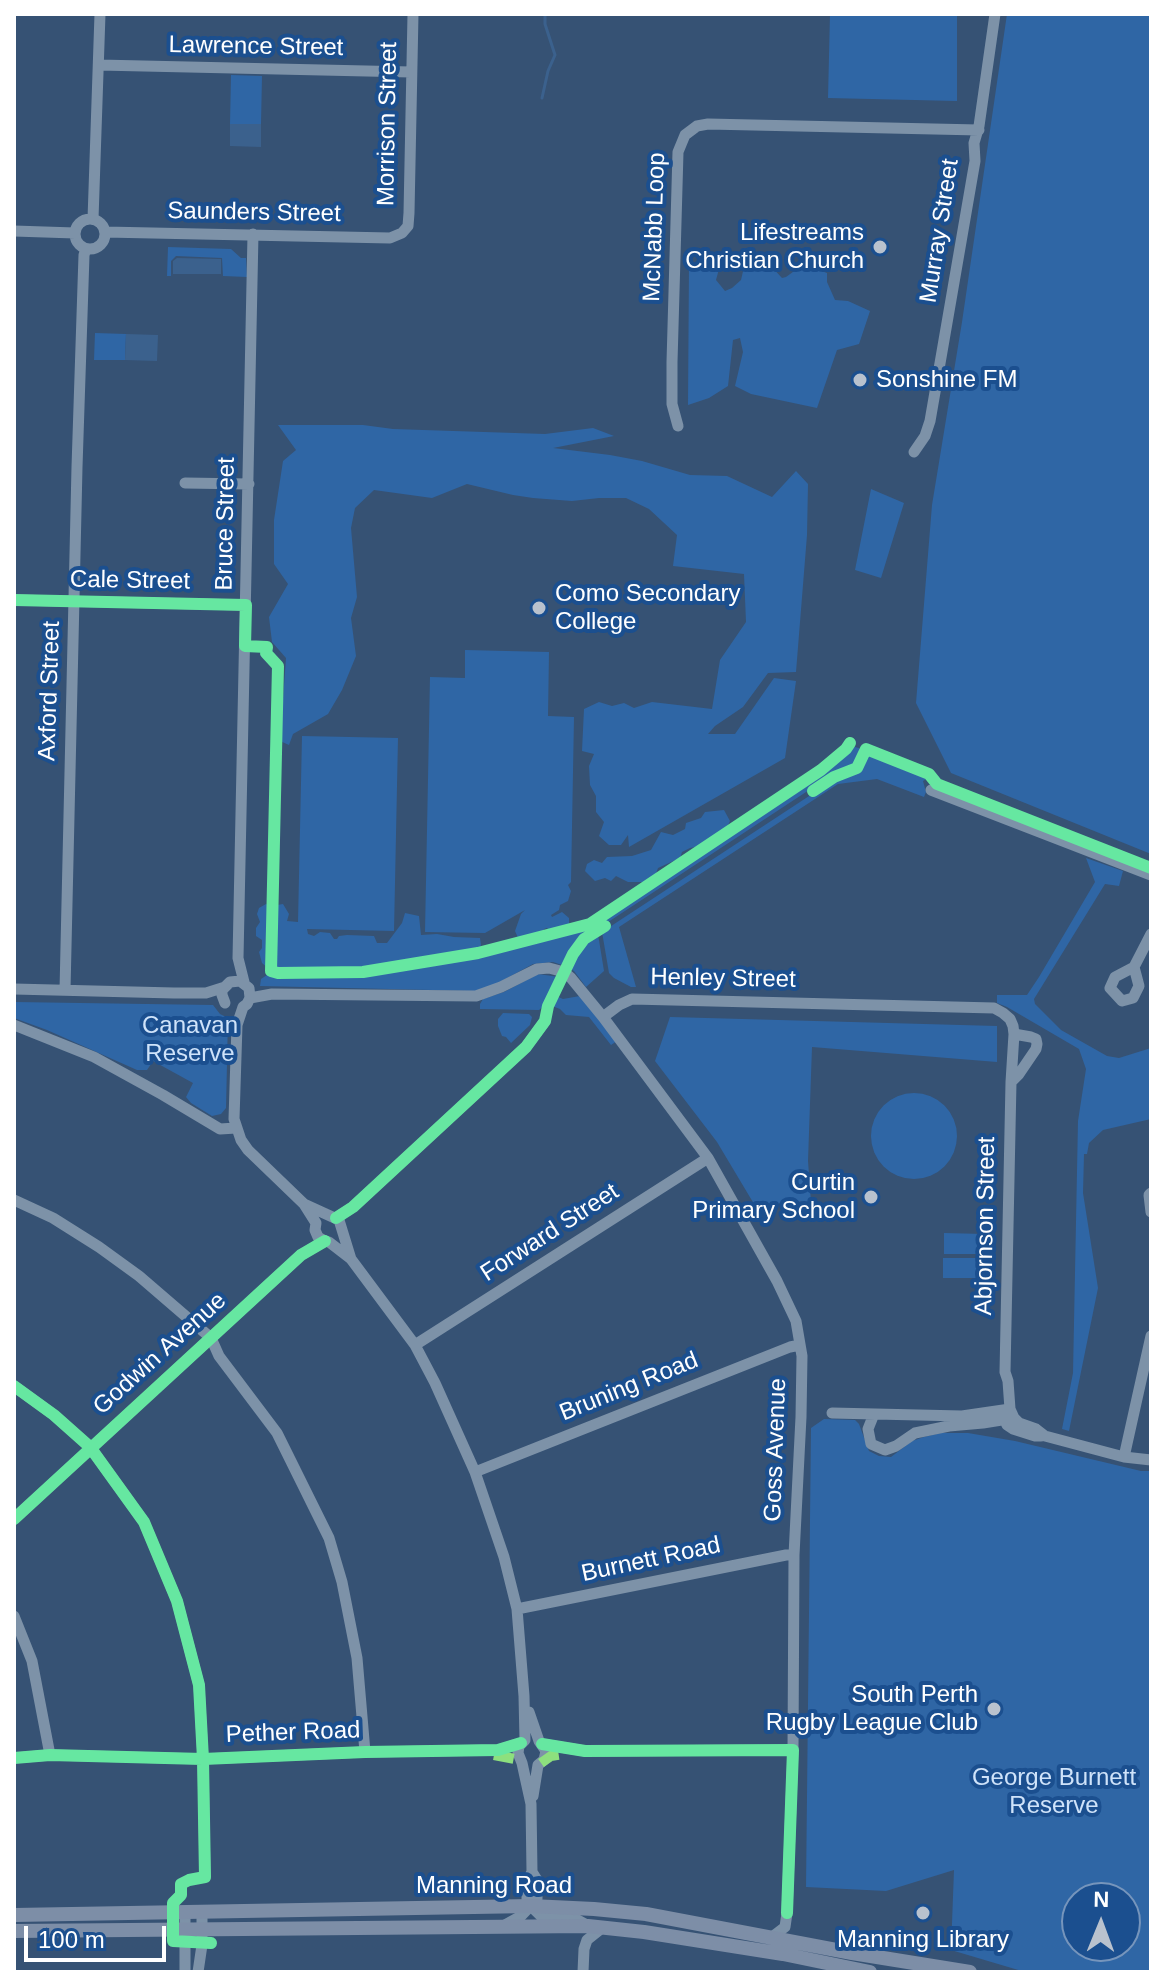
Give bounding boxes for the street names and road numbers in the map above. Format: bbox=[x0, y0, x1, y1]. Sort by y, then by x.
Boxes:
street label: Lawrence Street bbox=[168, 31, 344, 63]
street label: Morrison Street bbox=[372, 42, 404, 206]
street label: McNabb Loop bbox=[638, 152, 672, 302]
street label: Murray Street bbox=[914, 157, 966, 305]
street label: Saunders Street bbox=[167, 197, 341, 229]
street label: Bruce Street bbox=[210, 457, 242, 591]
street label: Cale Street bbox=[70, 566, 190, 596]
street label: Axford Street bbox=[33, 621, 67, 761]
street label: Henley Street bbox=[650, 963, 796, 995]
street label: Abjornson Street bbox=[970, 1136, 1002, 1316]
street label: Forward Street bbox=[476, 1178, 624, 1288]
street label: Godwin Avenue bbox=[88, 1287, 232, 1421]
street label: Bruning Road bbox=[556, 1346, 702, 1428]
street label: Goss Avenue bbox=[759, 1378, 793, 1522]
street label: Burnett Road bbox=[579, 1531, 723, 1589]
street label: Pether Road bbox=[225, 1716, 361, 1750]
street label: Manning Road bbox=[416, 1872, 572, 1900]

